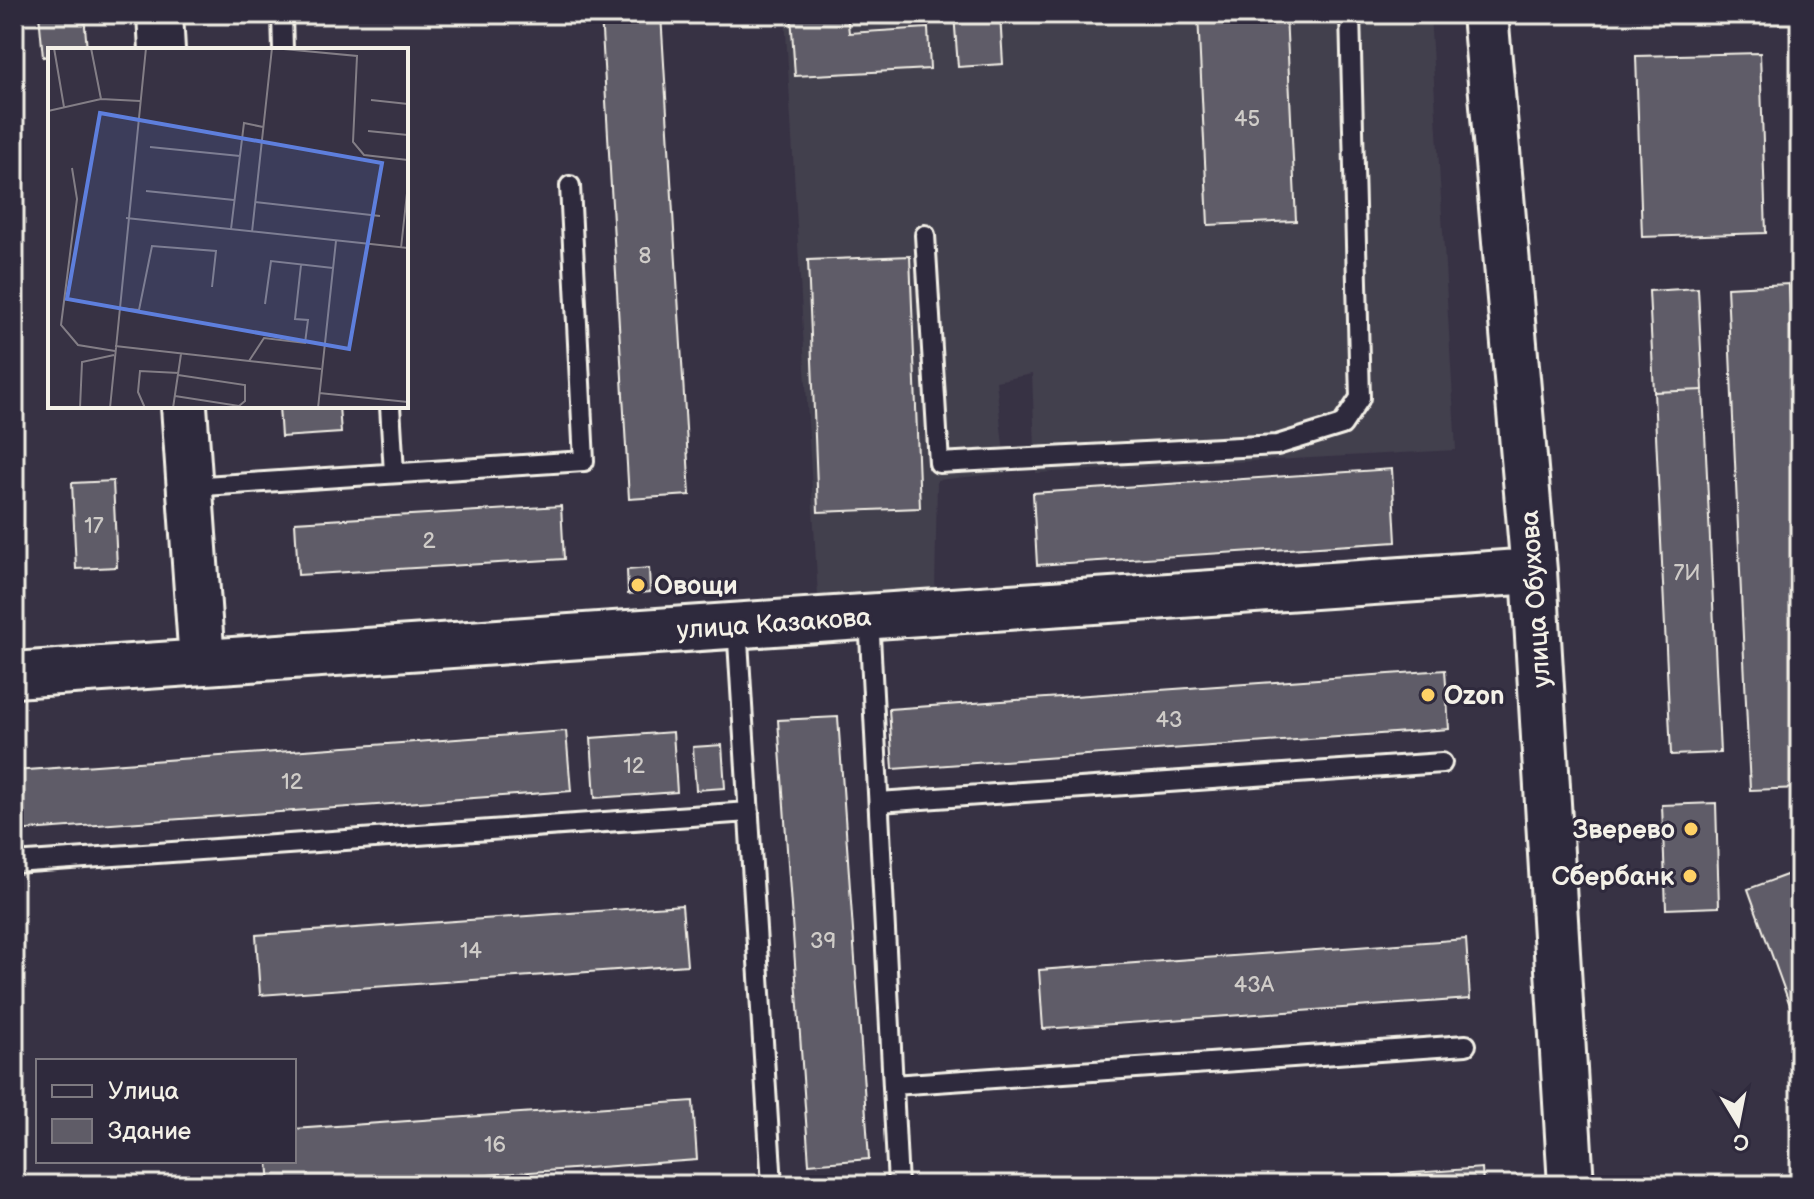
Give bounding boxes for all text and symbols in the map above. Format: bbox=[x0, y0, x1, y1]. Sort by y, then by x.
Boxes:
inset map bbox=[48, 48, 408, 408]
house number: 45 bbox=[1234, 106, 1260, 133]
house number: 8 bbox=[639, 243, 651, 270]
street label: улица Обухова bbox=[1515, 509, 1558, 689]
house number: 17 bbox=[84, 513, 104, 540]
house number: 2 bbox=[423, 528, 436, 555]
house number: 7И bbox=[1673, 560, 1701, 587]
place label: Овощи bbox=[654, 571, 738, 602]
marker: Овощи bbox=[629, 576, 647, 594]
street label: улица Казакова bbox=[676, 602, 872, 647]
place label: Ozon bbox=[1444, 681, 1505, 712]
marker: Ozon bbox=[1419, 686, 1437, 704]
house number: 43 bbox=[1156, 707, 1182, 734]
house number: 12 bbox=[623, 753, 645, 780]
house number: 12 bbox=[281, 769, 303, 796]
place label: Зверево bbox=[1572, 815, 1675, 846]
marker: Зверево bbox=[1682, 820, 1700, 838]
place label: Сбербанк bbox=[1551, 862, 1675, 893]
marker: Сбербанк bbox=[1681, 867, 1699, 885]
house number: 39 bbox=[810, 928, 836, 955]
house number: 14 bbox=[460, 938, 483, 965]
house number: 43А bbox=[1234, 972, 1275, 999]
legend bbox=[36, 1059, 296, 1163]
text: Улица bbox=[108, 1077, 179, 1106]
north arrow bbox=[1698, 1083, 1778, 1163]
text: Здание bbox=[108, 1117, 191, 1146]
text: С bbox=[1731, 1127, 1751, 1156]
house number: 16 bbox=[484, 1132, 506, 1159]

